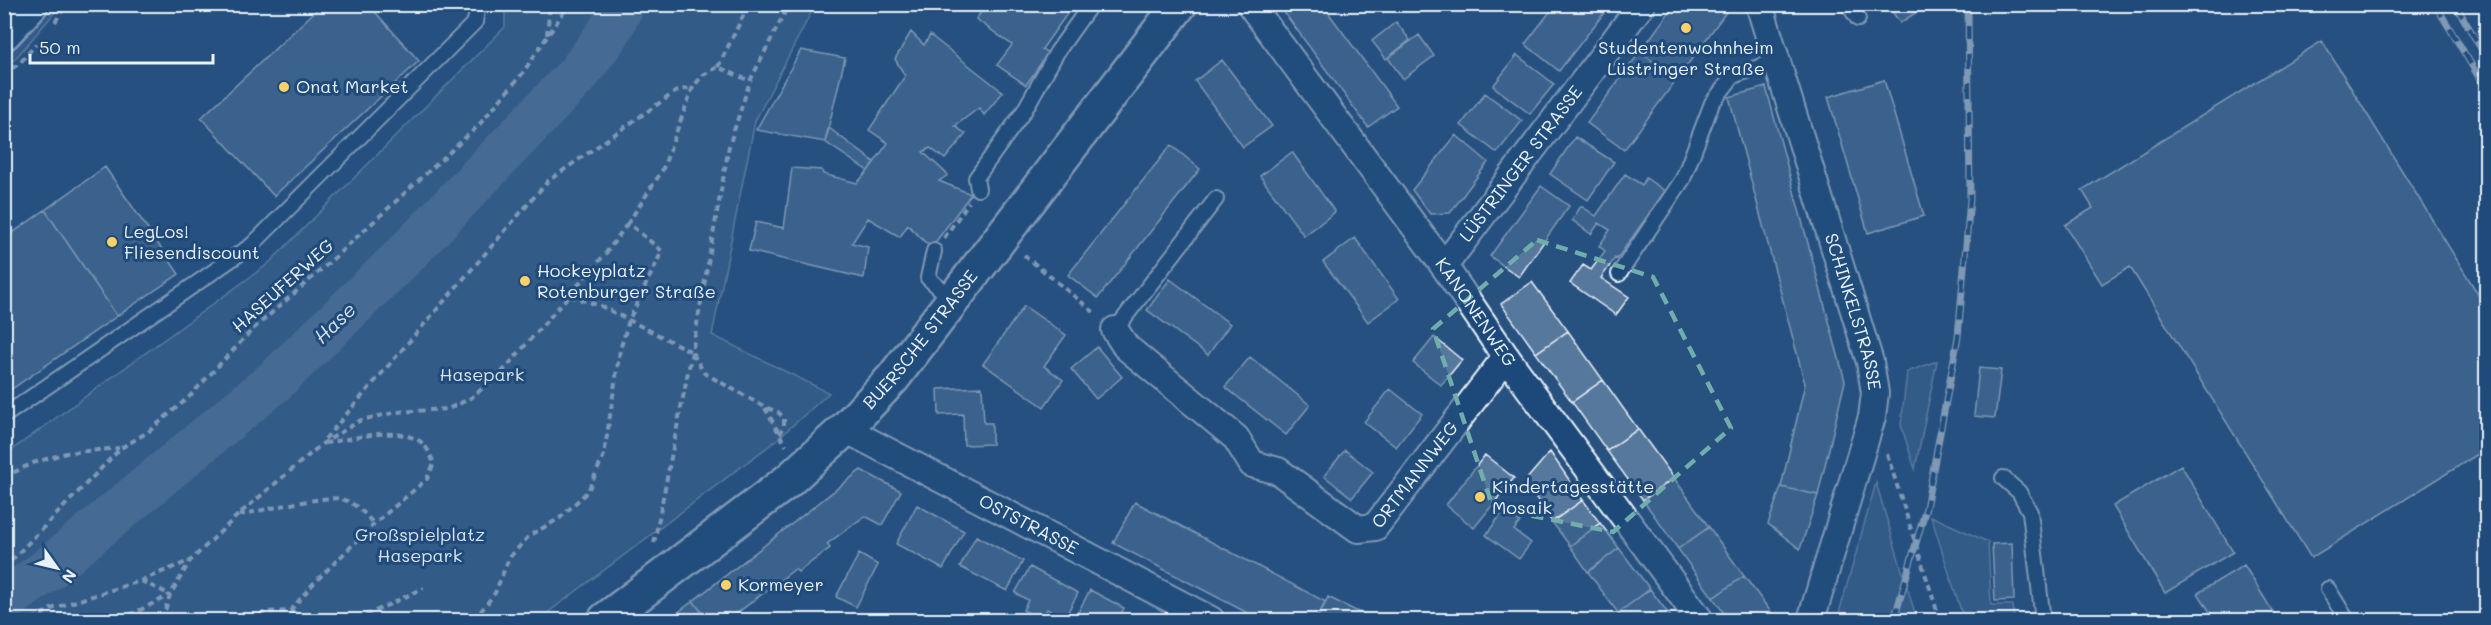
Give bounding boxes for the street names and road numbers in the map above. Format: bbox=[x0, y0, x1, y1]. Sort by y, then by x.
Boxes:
street label: LÜSTRINGER STRASSE bbox=[1453, 80, 1587, 246]
street label: SCHINKELSTRASSE bbox=[1820, 230, 1887, 392]
street label: HASEUFERWEG bbox=[226, 233, 338, 337]
street label: KANONENWEG bbox=[1431, 252, 1522, 371]
street label: BUERSCHE STRASSE bbox=[857, 265, 983, 414]
street label: ORTMANNWEG bbox=[1365, 416, 1463, 533]
street label: OSTSTRASSE bbox=[975, 488, 1083, 560]

